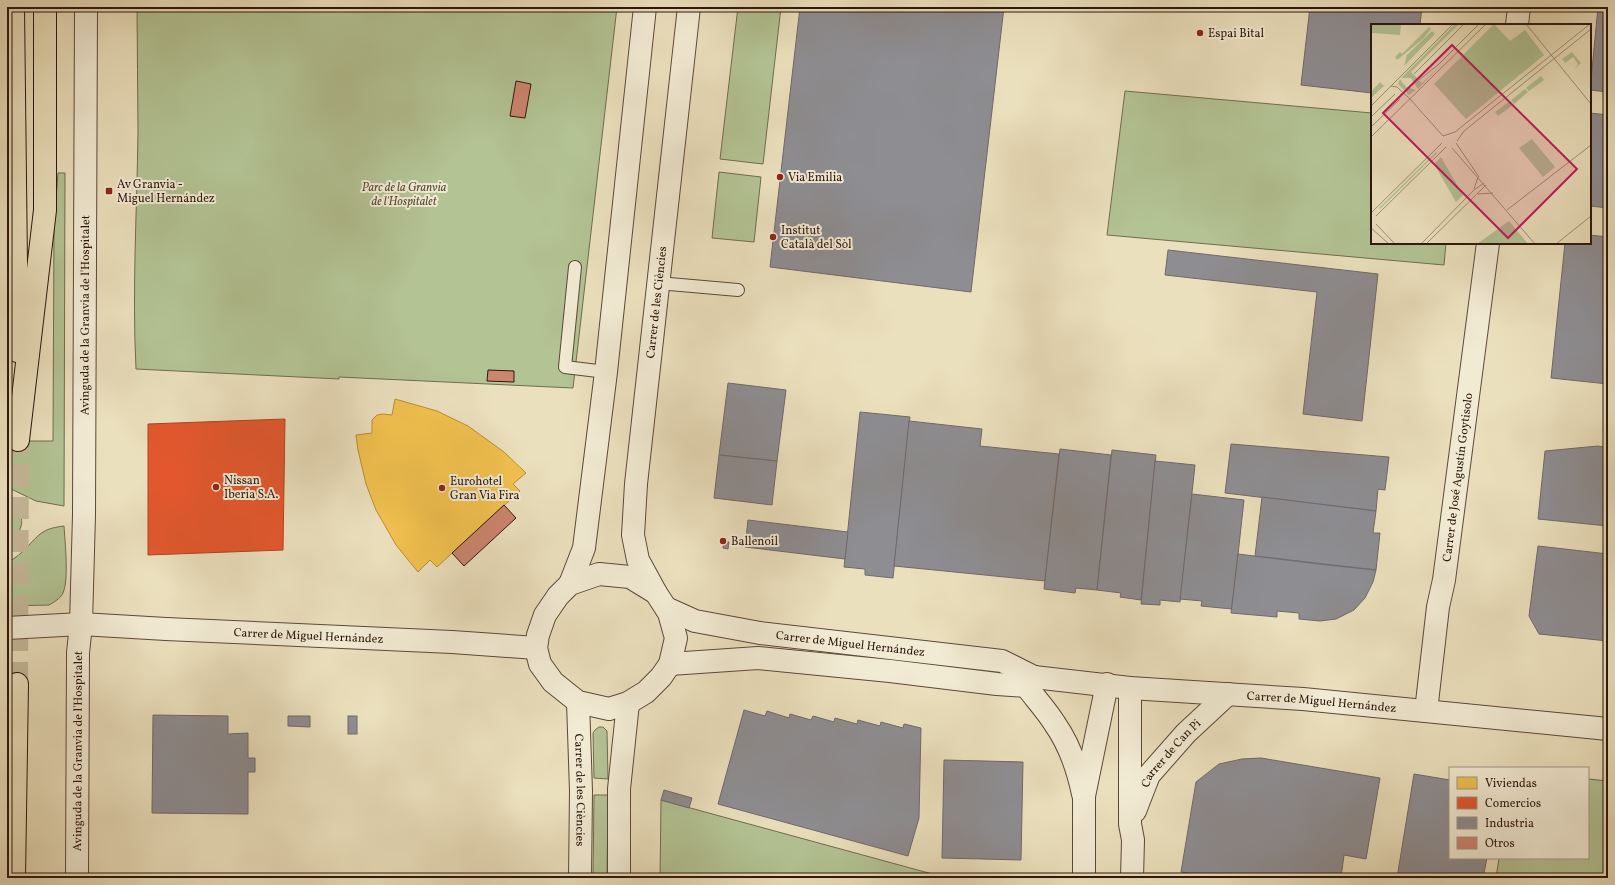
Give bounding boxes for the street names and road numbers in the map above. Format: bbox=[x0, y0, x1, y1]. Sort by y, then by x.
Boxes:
street label: Avinguda de la Granvia de l'Hospitalet bbox=[77, 215, 94, 415]
street label: Carrer de les Ciències bbox=[643, 245, 671, 359]
street label: Carrer de José Agustín Goytisolo bbox=[1439, 392, 1477, 563]
street label: Carrer de Miguel Hernández bbox=[233, 625, 384, 648]
street label: Carrer de Miguel Hernández bbox=[775, 628, 926, 661]
street label: Avinguda de la Granvia de l'Hospitalet bbox=[70, 650, 87, 851]
street label: Carrer de Miguel Hernández bbox=[1246, 688, 1397, 717]
street label: Carrer de Can Pi bbox=[1138, 716, 1205, 790]
street label: Carrer de les Ciències bbox=[570, 733, 588, 847]

